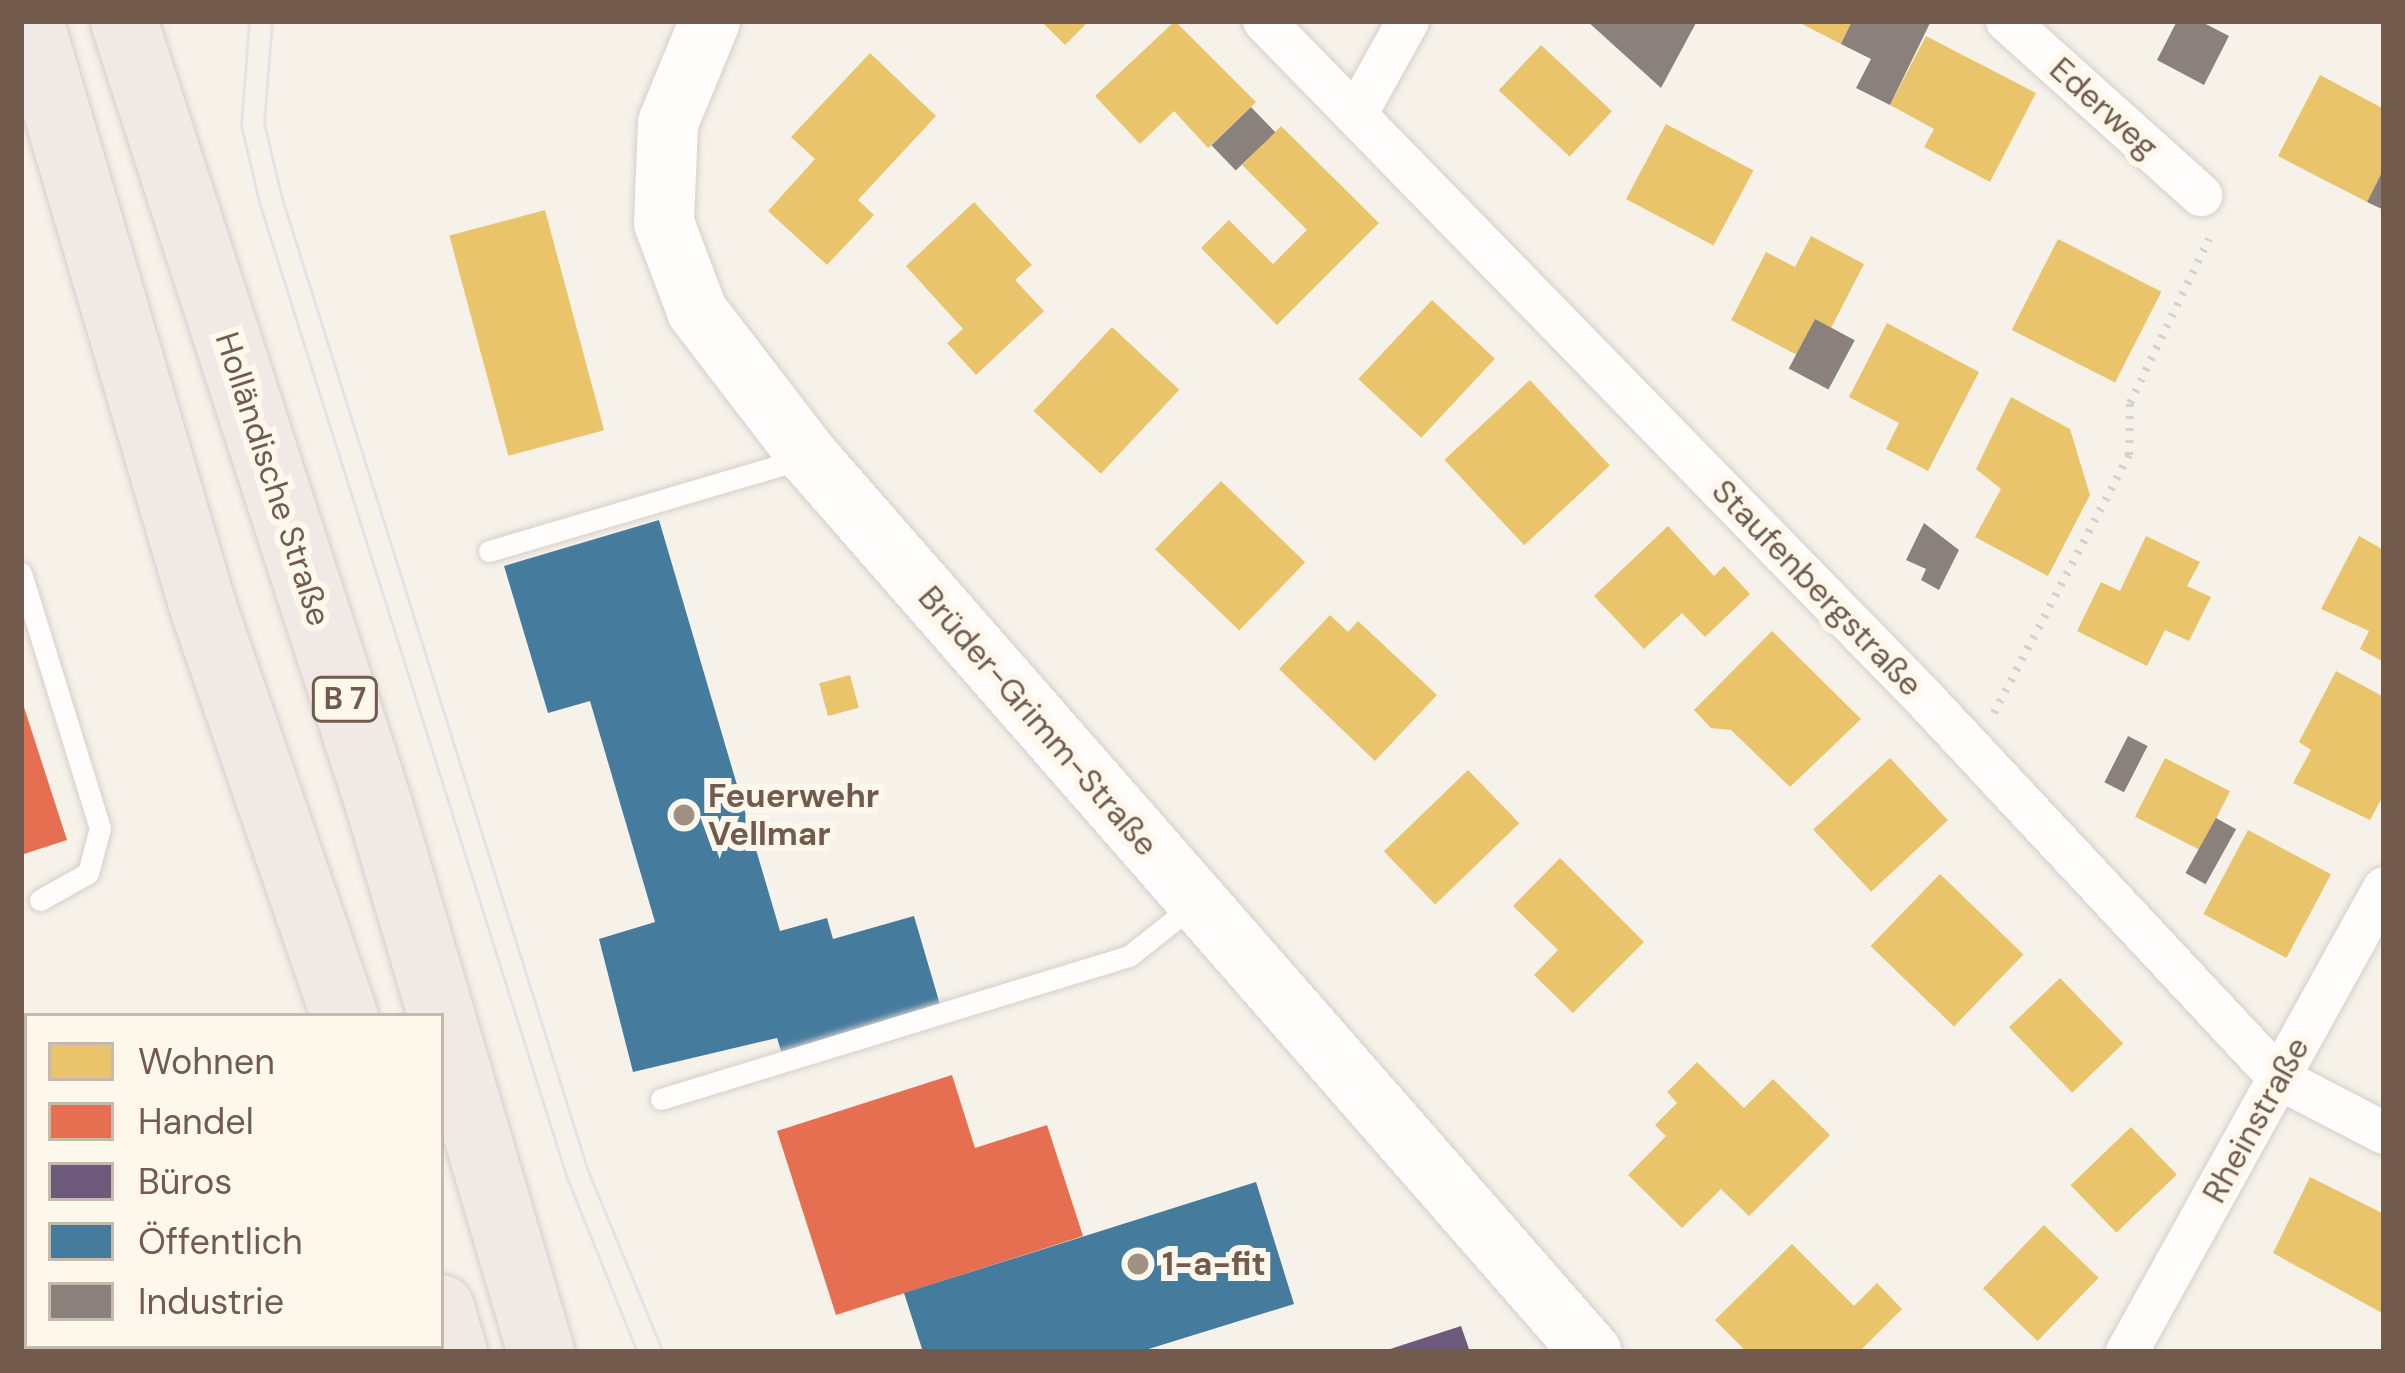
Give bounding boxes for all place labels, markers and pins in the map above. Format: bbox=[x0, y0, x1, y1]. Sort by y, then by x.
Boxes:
place label: Feuerwehr Vellmar bbox=[708, 776, 879, 854]
marker: Feuerwehr Vellmar bbox=[671, 802, 697, 828]
place label: 1-a-fit bbox=[1162, 1244, 1266, 1284]
marker: 1-a-fit bbox=[1125, 1251, 1151, 1277]

